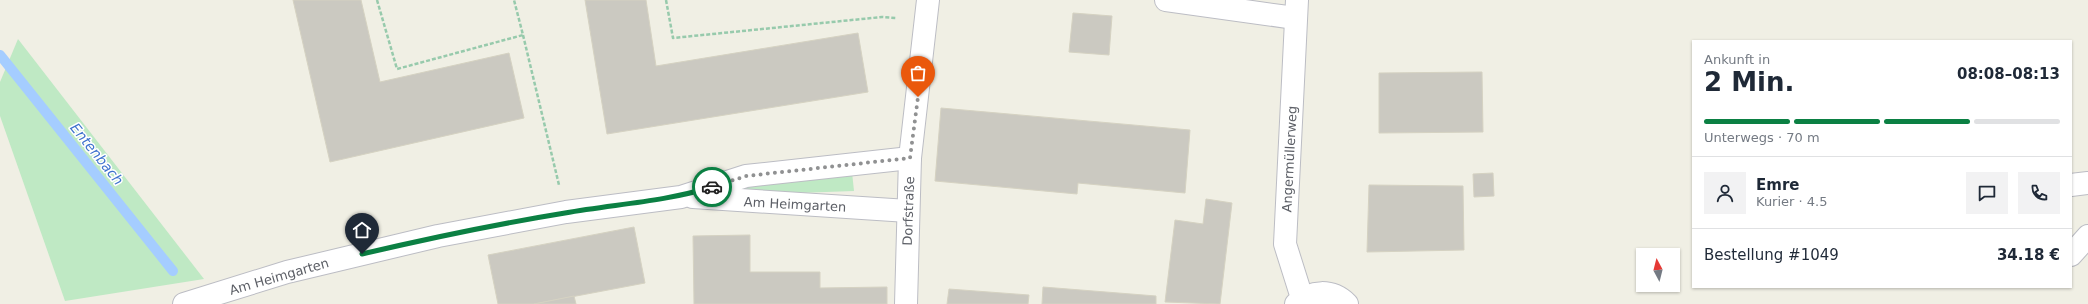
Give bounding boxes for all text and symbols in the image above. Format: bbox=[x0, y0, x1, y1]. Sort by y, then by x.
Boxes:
text: Ankunft in bbox=[1704, 52, 1770, 67]
pin bbox=[901, 56, 935, 97]
icon: bag bbox=[907, 62, 929, 84]
text: 08:08–08:13 bbox=[1957, 65, 2060, 83]
text: 2 Min. bbox=[1704, 67, 1794, 97]
street label: Angermüllerweg bbox=[1279, 105, 1300, 213]
water label: Entenbach bbox=[67, 120, 127, 188]
text: Unterwegs · 70 m bbox=[1704, 130, 1820, 145]
courier bbox=[692, 167, 732, 207]
button: person bbox=[1704, 172, 1746, 214]
button: chat bbox=[1966, 172, 2008, 214]
button: phone bbox=[2018, 172, 2060, 214]
icon: car bbox=[701, 176, 723, 198]
street label: Dorfstraße bbox=[900, 176, 917, 246]
text: Emre bbox=[1756, 176, 1799, 194]
street label: Am Heimgarten bbox=[743, 194, 847, 215]
text: Kurier · 4.5 bbox=[1756, 194, 1828, 209]
pin bbox=[345, 213, 379, 254]
icon: home bbox=[351, 219, 373, 241]
text: Bestellung #1049 bbox=[1704, 246, 1839, 264]
text: 34.18 € bbox=[1997, 246, 2060, 264]
north arrow bbox=[1636, 248, 1680, 292]
map controls bbox=[1636, 248, 1680, 292]
street label: Am Heimgarten bbox=[228, 255, 331, 298]

